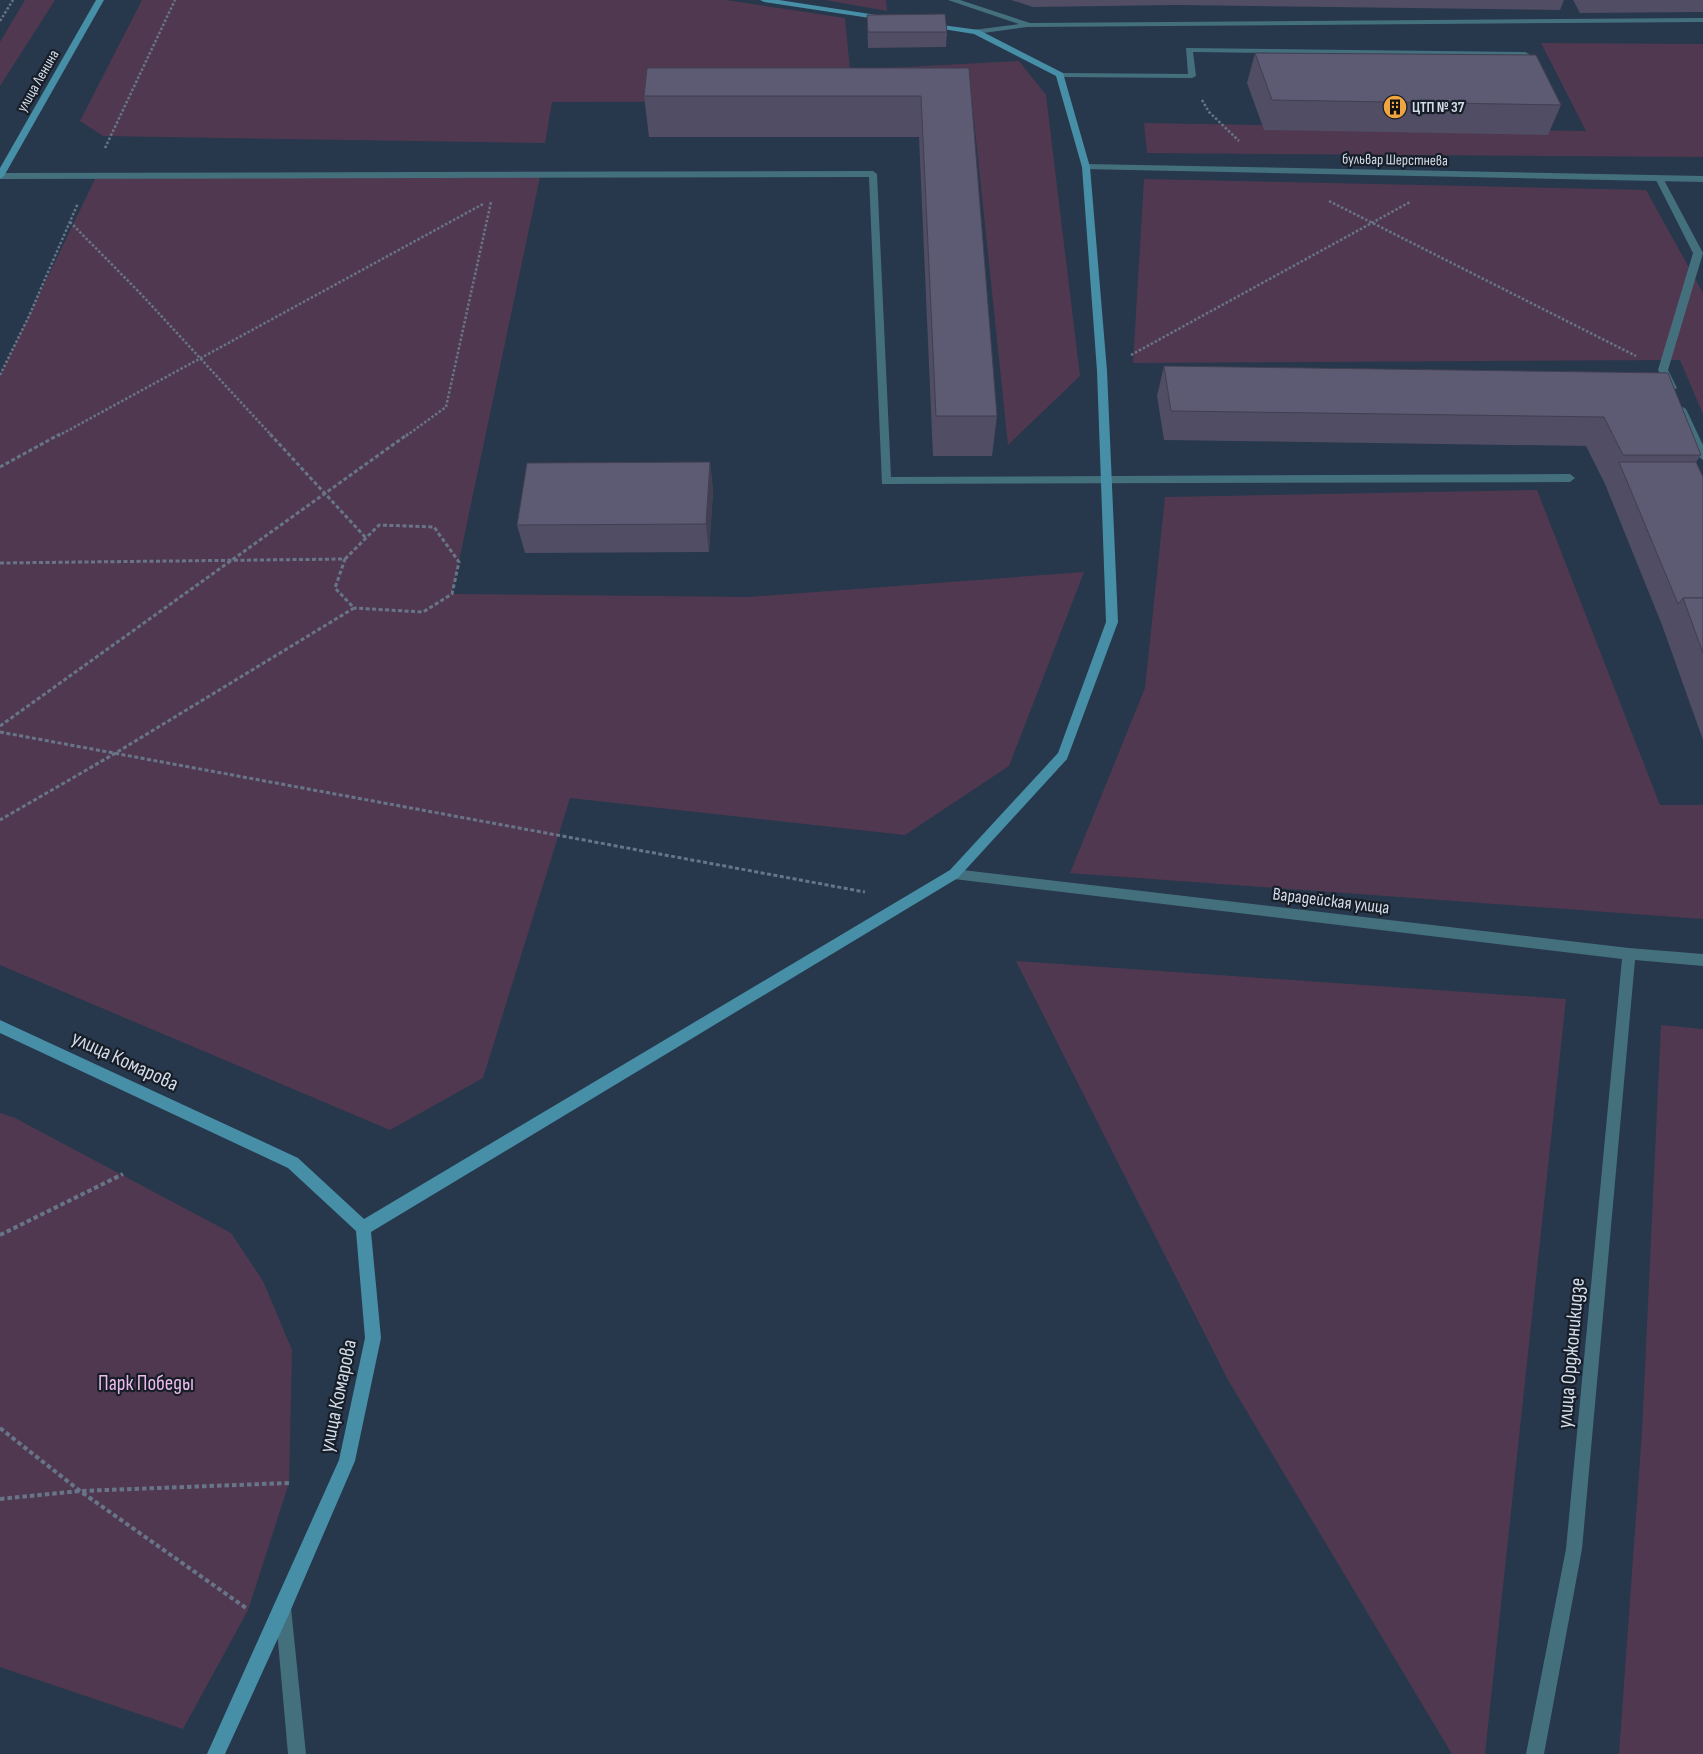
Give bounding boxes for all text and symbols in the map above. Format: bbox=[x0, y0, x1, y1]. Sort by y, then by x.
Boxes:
street label: улица Ленина bbox=[13, 46, 64, 116]
building icon: ЦТП № 37 bbox=[1382, 94, 1408, 120]
place label: ЦТП № 37 bbox=[1412, 98, 1465, 117]
street label: бульвар Шерстнева bbox=[1342, 150, 1448, 170]
street label: Варадейская улица bbox=[1271, 883, 1391, 919]
street label: улица Комарова bbox=[68, 1025, 182, 1097]
street label: улица Орджоникидзе bbox=[1552, 1277, 1590, 1429]
street label: улица Комарова bbox=[314, 1337, 362, 1455]
park label: Парк Победы bbox=[98, 1371, 194, 1396]

